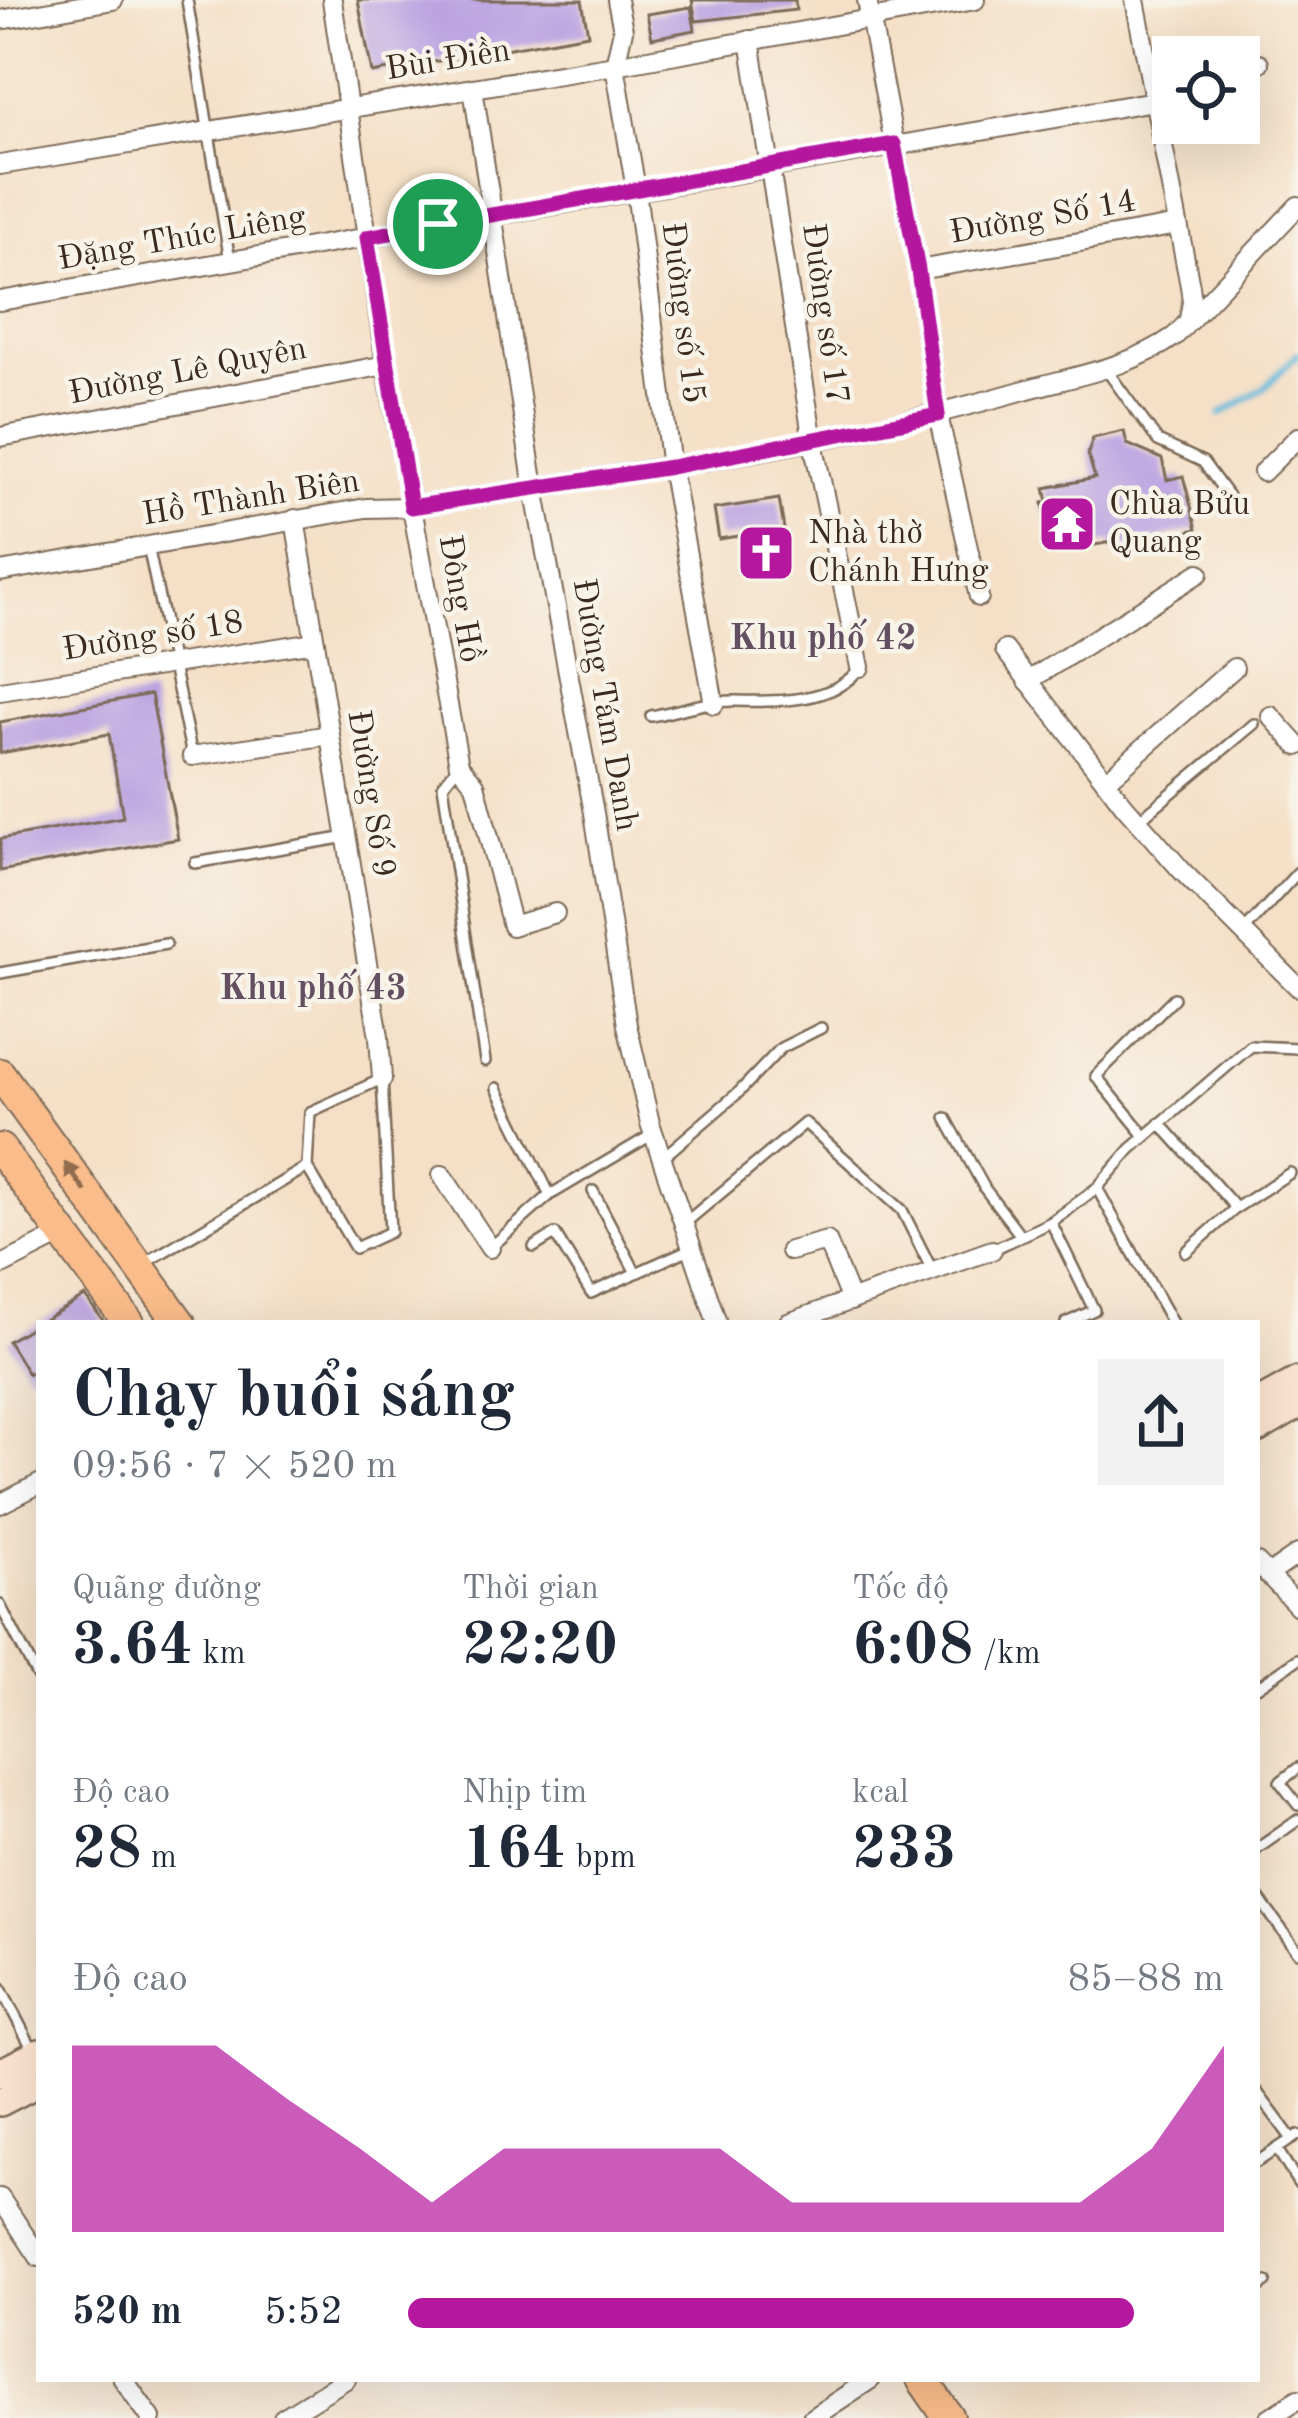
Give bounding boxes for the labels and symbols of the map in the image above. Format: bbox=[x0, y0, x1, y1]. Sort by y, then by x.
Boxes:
street label: Bùi Điền bbox=[383, 31, 513, 87]
pin bbox=[387, 173, 489, 275]
street label: Đường Số 14 bbox=[947, 183, 1139, 251]
street label: Đặng Thúc Liêng bbox=[55, 201, 309, 277]
street label: Đường số 15 bbox=[655, 220, 711, 406]
street label: Đường số 17 bbox=[795, 221, 855, 407]
street label: Đường Lê Quyên bbox=[66, 333, 310, 411]
street label: Hồ Thành Biên bbox=[140, 462, 362, 532]
place label: Chùa Bửu Quang bbox=[1109, 489, 1250, 560]
temple icon: Chùa Bửu Quang bbox=[1036, 493, 1098, 555]
place label: Nhà thờ Chánh Hưng bbox=[808, 518, 989, 589]
church icon: Nhà thờ Chánh Hưng bbox=[735, 522, 797, 584]
street label: Đông Hồ bbox=[432, 532, 490, 665]
street label: Đường Tám Danh bbox=[566, 576, 642, 834]
street label: Đường số 18 bbox=[60, 604, 246, 668]
district label: Khu phố 42 bbox=[729, 618, 917, 658]
street label: Đường Số 9 bbox=[340, 707, 402, 880]
district label: Khu phố 43 bbox=[219, 968, 407, 1008]
one-way arrow bbox=[64, 1161, 88, 1193]

